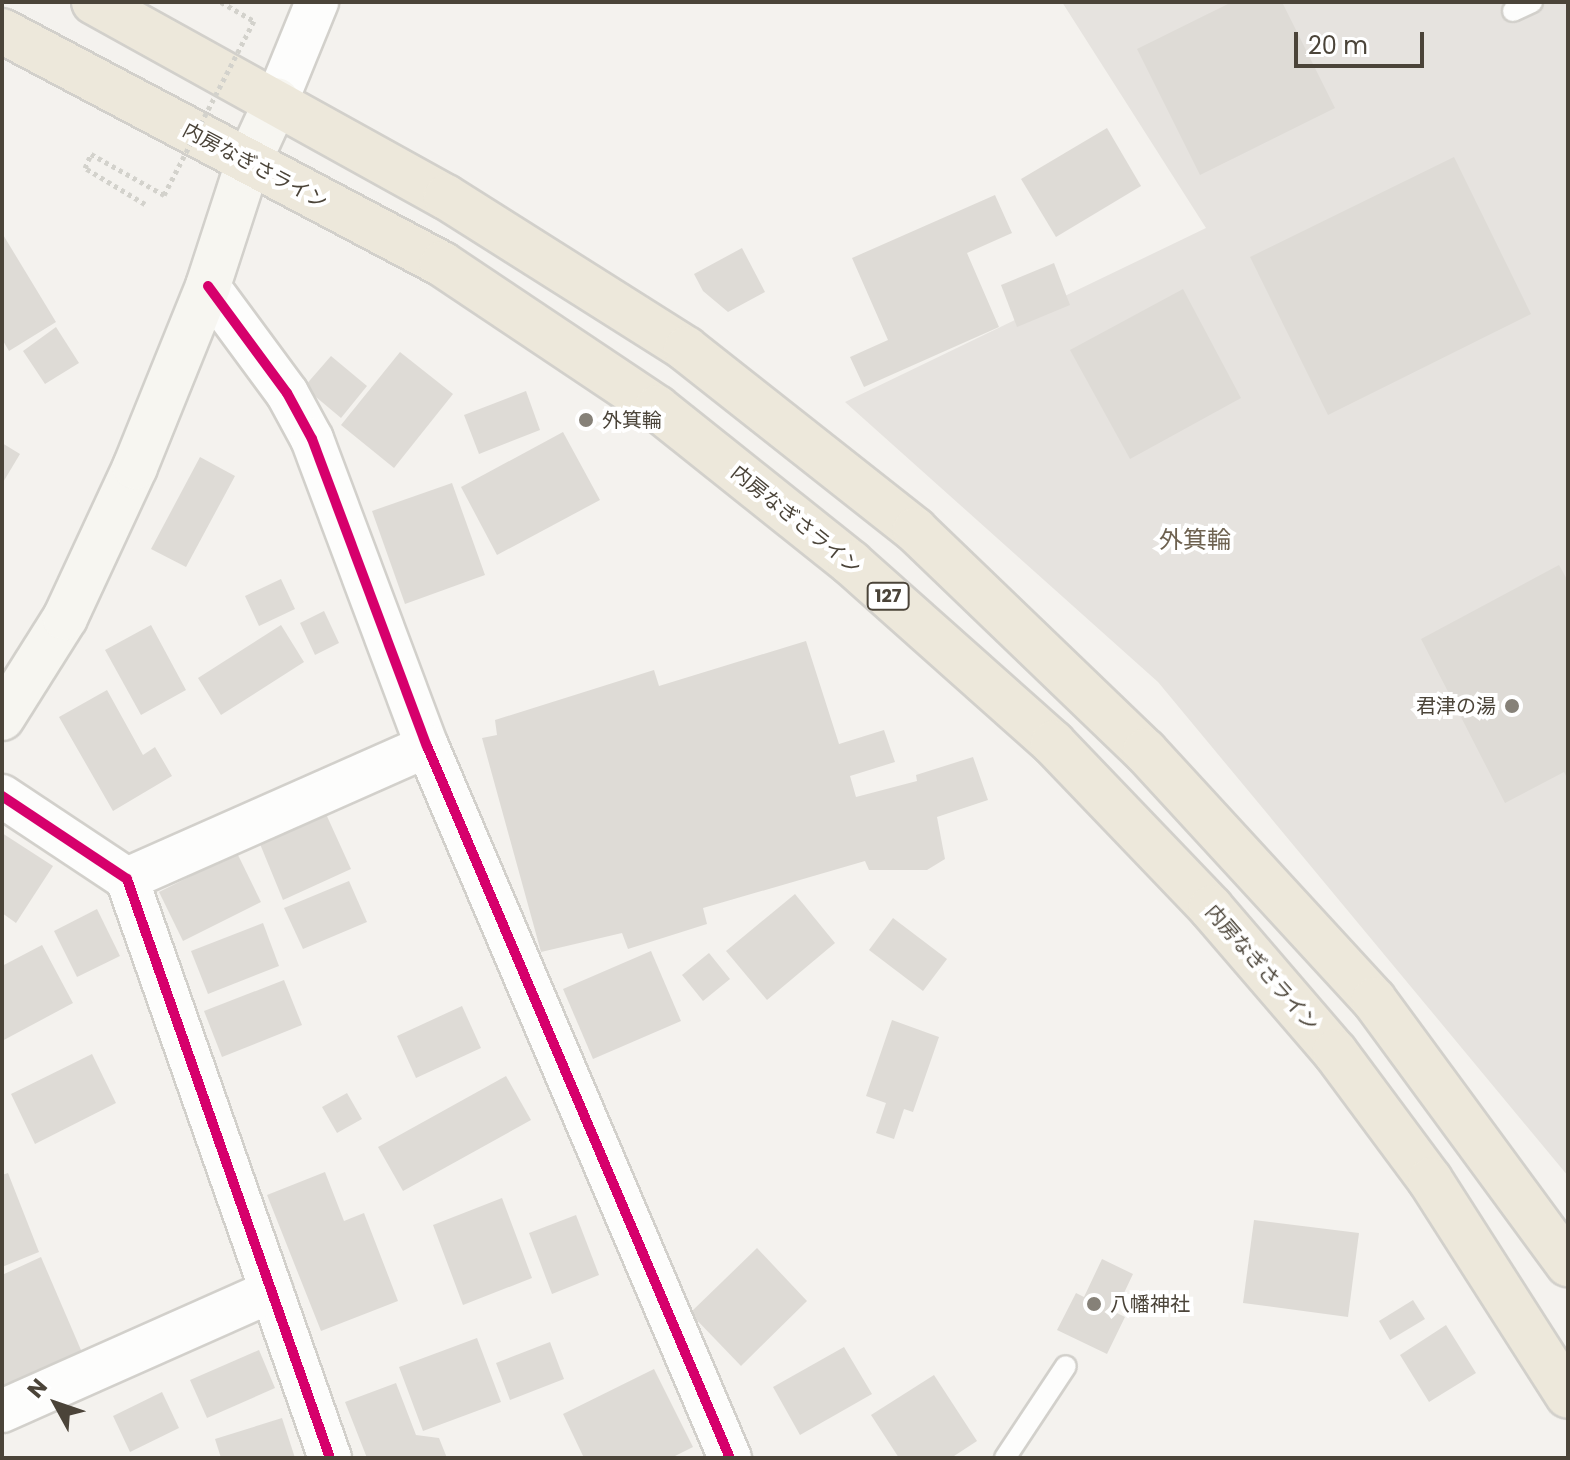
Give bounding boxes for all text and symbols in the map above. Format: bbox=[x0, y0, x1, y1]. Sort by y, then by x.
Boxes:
scale bar bbox=[1298, 16, 1428, 66]
text: 20 m bbox=[1308, 29, 1368, 62]
street label: 内房なぎさライン bbox=[179, 118, 331, 214]
place label: 外箕輪 bbox=[602, 408, 662, 432]
marker: 外箕輪 bbox=[577, 411, 595, 429]
street label: 内房なぎさライン bbox=[726, 460, 866, 580]
district label: 外箕輪 bbox=[1159, 526, 1231, 554]
road number: 127 bbox=[866, 582, 910, 610]
place label: 君津の湯 bbox=[1416, 694, 1496, 718]
marker: 君津の湯 bbox=[1503, 697, 1521, 715]
street label: 内房なぎさライン bbox=[1200, 900, 1324, 1036]
place label: 八幡神社 bbox=[1110, 1292, 1190, 1316]
marker: 八幡神社 bbox=[1085, 1295, 1103, 1313]
north arrow bbox=[16, 1364, 96, 1444]
text: N bbox=[20, 1372, 54, 1405]

